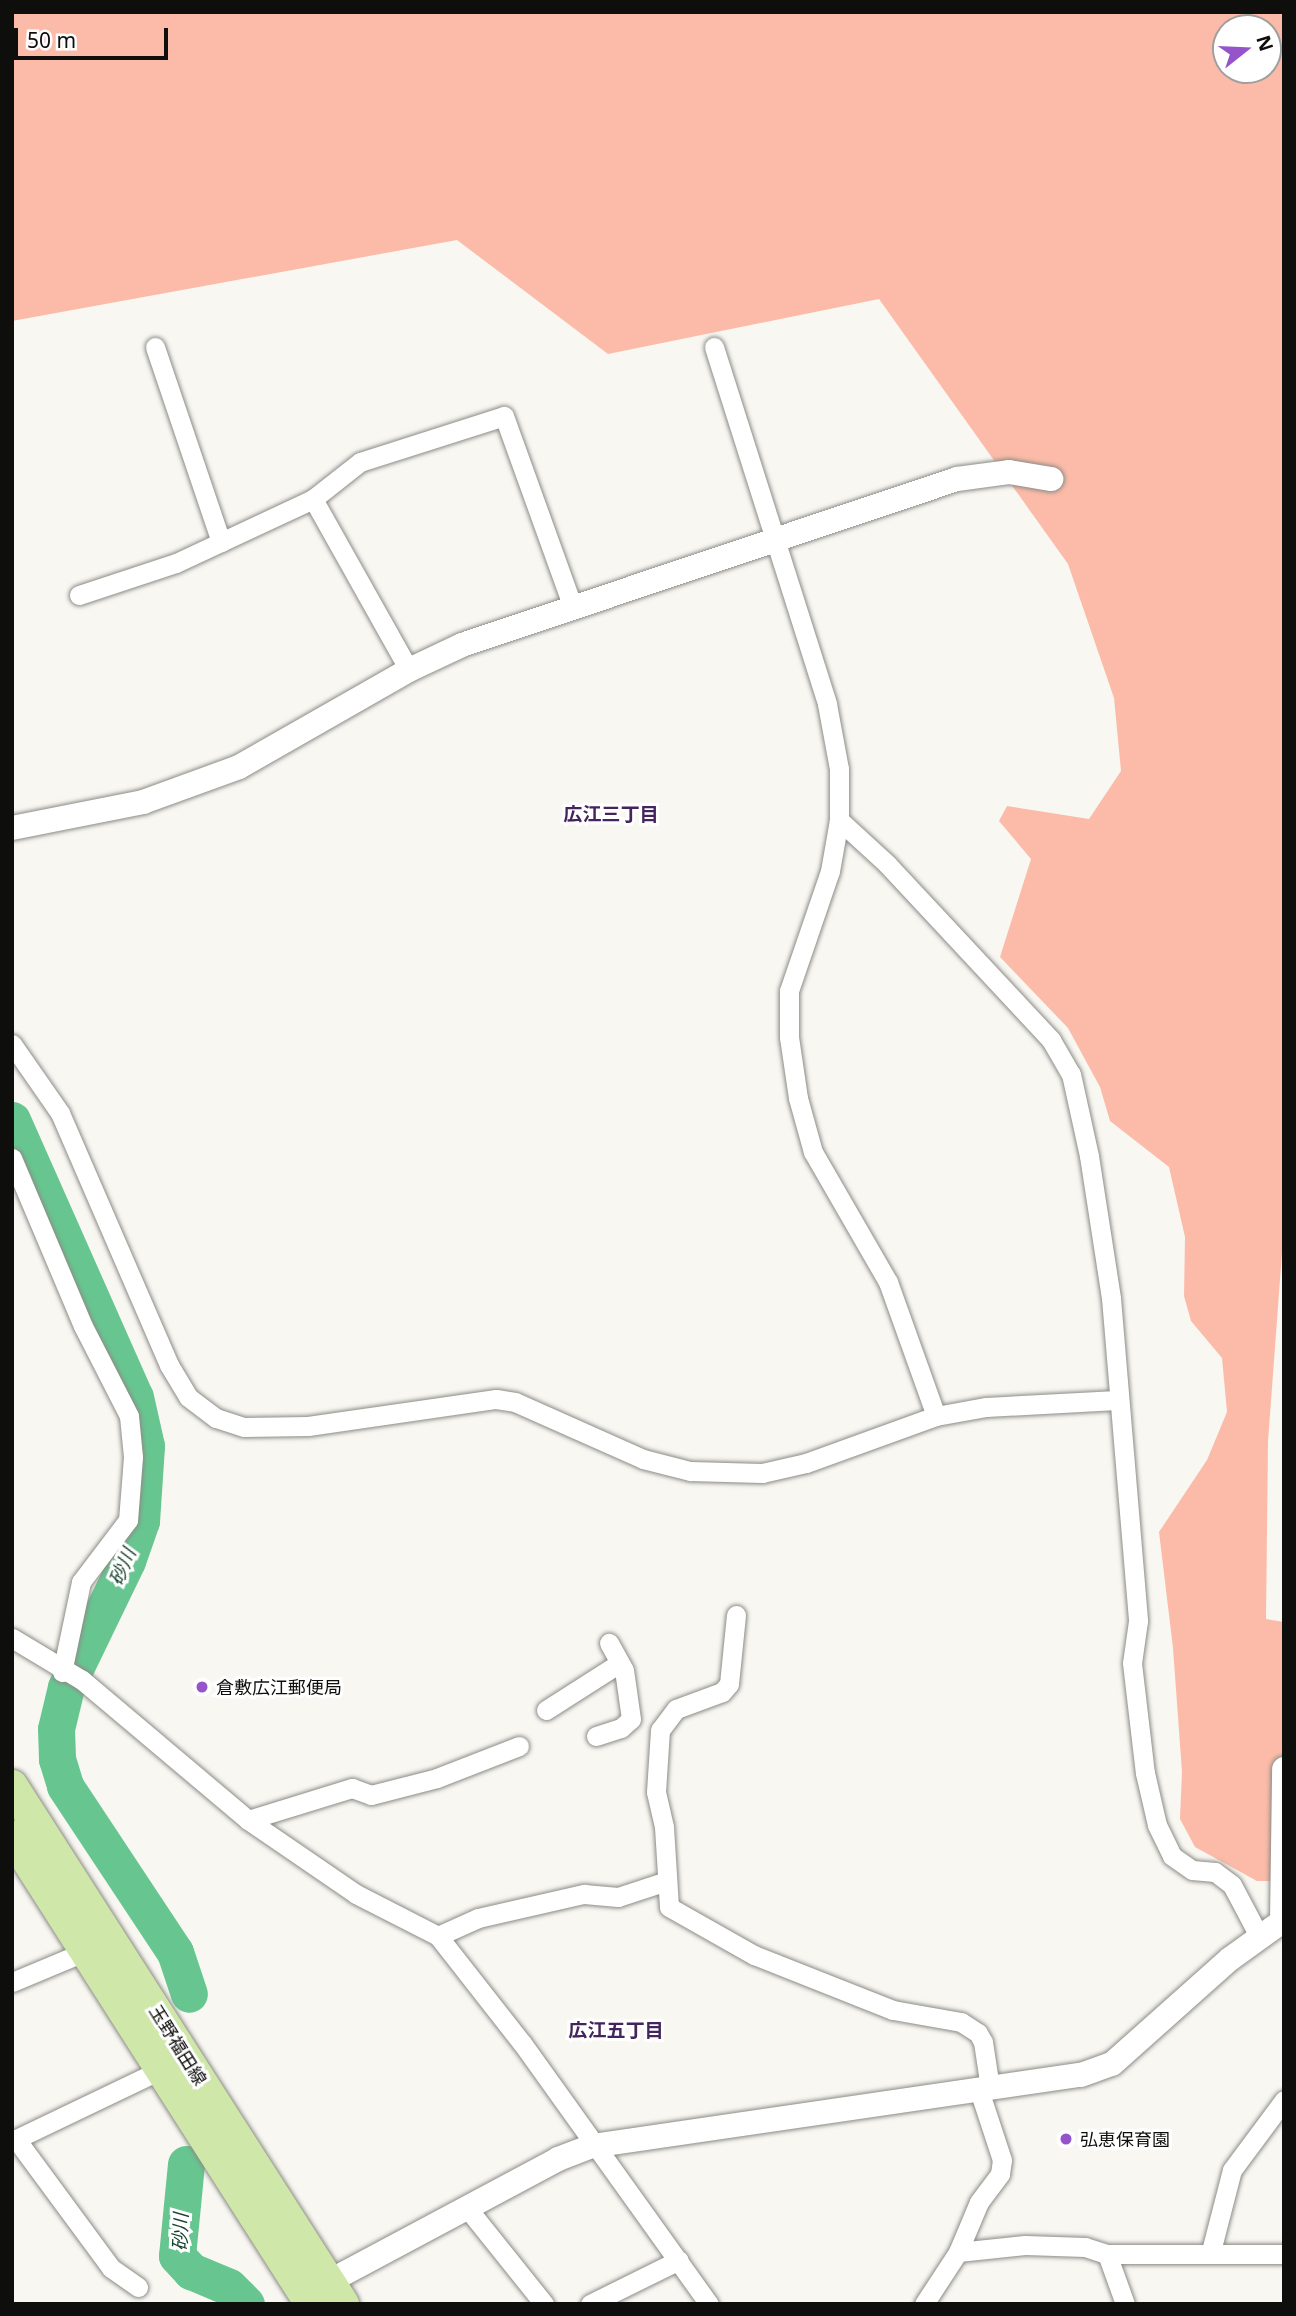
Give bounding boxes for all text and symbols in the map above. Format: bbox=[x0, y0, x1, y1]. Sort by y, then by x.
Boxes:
scale bar bbox=[18, 14, 172, 58]
north arrow bbox=[1212, 14, 1282, 84]
text: 50 m bbox=[27, 26, 76, 54]
text: N bbox=[1250, 32, 1280, 54]
district label: 広江三丁目 bbox=[564, 804, 658, 826]
water label: 砂川 bbox=[105, 1545, 141, 1589]
place label: 倉敷広江郵便局 bbox=[216, 1676, 342, 1698]
marker: 倉敷広江郵便局 bbox=[194, 1679, 210, 1695]
street label: 玉野福田線 bbox=[145, 2001, 211, 2089]
district label: 広江五丁目 bbox=[569, 2020, 663, 2042]
place label: 弘恵保育園 bbox=[1080, 2128, 1170, 2150]
marker: 弘恵保育園 bbox=[1058, 2131, 1074, 2147]
water label: 砂川 bbox=[169, 2213, 193, 2251]

